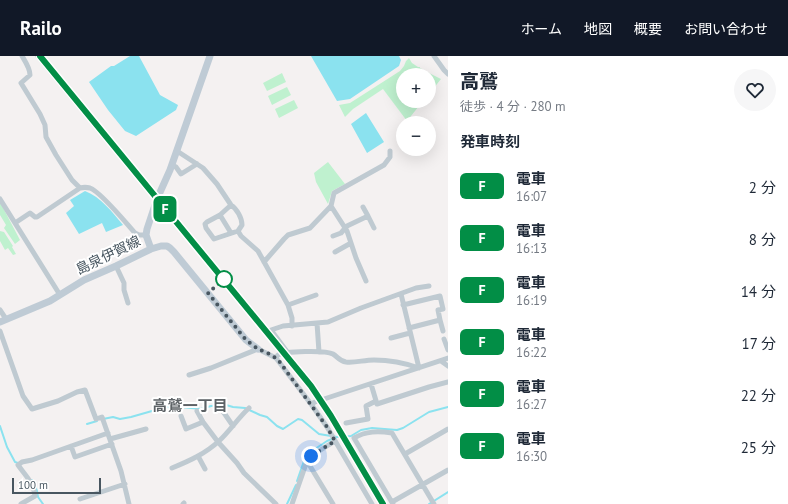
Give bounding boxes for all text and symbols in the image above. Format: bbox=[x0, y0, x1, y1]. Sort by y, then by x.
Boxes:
text: Railo bbox=[20, 16, 62, 40]
text: ホーム bbox=[520, 20, 562, 38]
text: 地図 bbox=[584, 20, 612, 38]
text: 概要 bbox=[634, 20, 662, 38]
text: お問い合わせ bbox=[684, 20, 768, 38]
map controls bbox=[396, 68, 436, 156]
button: + bbox=[396, 68, 436, 108]
text: 高鷲 bbox=[460, 69, 498, 93]
button: heart bbox=[734, 69, 776, 111]
text: 徒歩 · 4 分 · 280 m bbox=[460, 98, 566, 115]
button: − bbox=[396, 116, 436, 156]
text: 発車時刻 bbox=[460, 132, 520, 151]
text: 電車 bbox=[516, 169, 546, 188]
text: F bbox=[478, 177, 486, 195]
text: 2 分 bbox=[749, 178, 776, 197]
text: 16:07 bbox=[516, 188, 547, 205]
line badge: F bbox=[152, 196, 178, 222]
text: F bbox=[161, 200, 169, 218]
text: 電車 bbox=[516, 221, 546, 240]
text: F bbox=[478, 229, 486, 247]
text: 8 分 bbox=[749, 230, 776, 249]
street label: 島泉伊賀線 bbox=[73, 232, 143, 278]
text: 16:13 bbox=[516, 240, 547, 257]
unlabelled marker bbox=[215, 270, 233, 288]
text: 電車 bbox=[516, 273, 546, 292]
text: F bbox=[478, 281, 486, 299]
text: 14 分 bbox=[741, 282, 776, 301]
text: 16:19 bbox=[516, 292, 547, 309]
text: 電車 bbox=[516, 325, 546, 344]
text: F bbox=[478, 333, 486, 351]
text: 17 分 bbox=[741, 334, 776, 353]
text: 16:22 bbox=[516, 344, 547, 361]
text: 電車 bbox=[516, 377, 546, 396]
text: F bbox=[478, 385, 486, 403]
text: 22 分 bbox=[741, 386, 776, 405]
district label: 高鷲一丁目 bbox=[152, 396, 228, 415]
text: 16:27 bbox=[516, 396, 547, 413]
text: 電車 bbox=[516, 429, 546, 448]
text: F bbox=[478, 437, 486, 455]
text: 25 分 bbox=[741, 438, 776, 457]
your location bbox=[301, 446, 321, 466]
text: 16:30 bbox=[516, 448, 547, 465]
scale bar bbox=[12, 476, 101, 495]
text: 100 m bbox=[18, 478, 48, 492]

